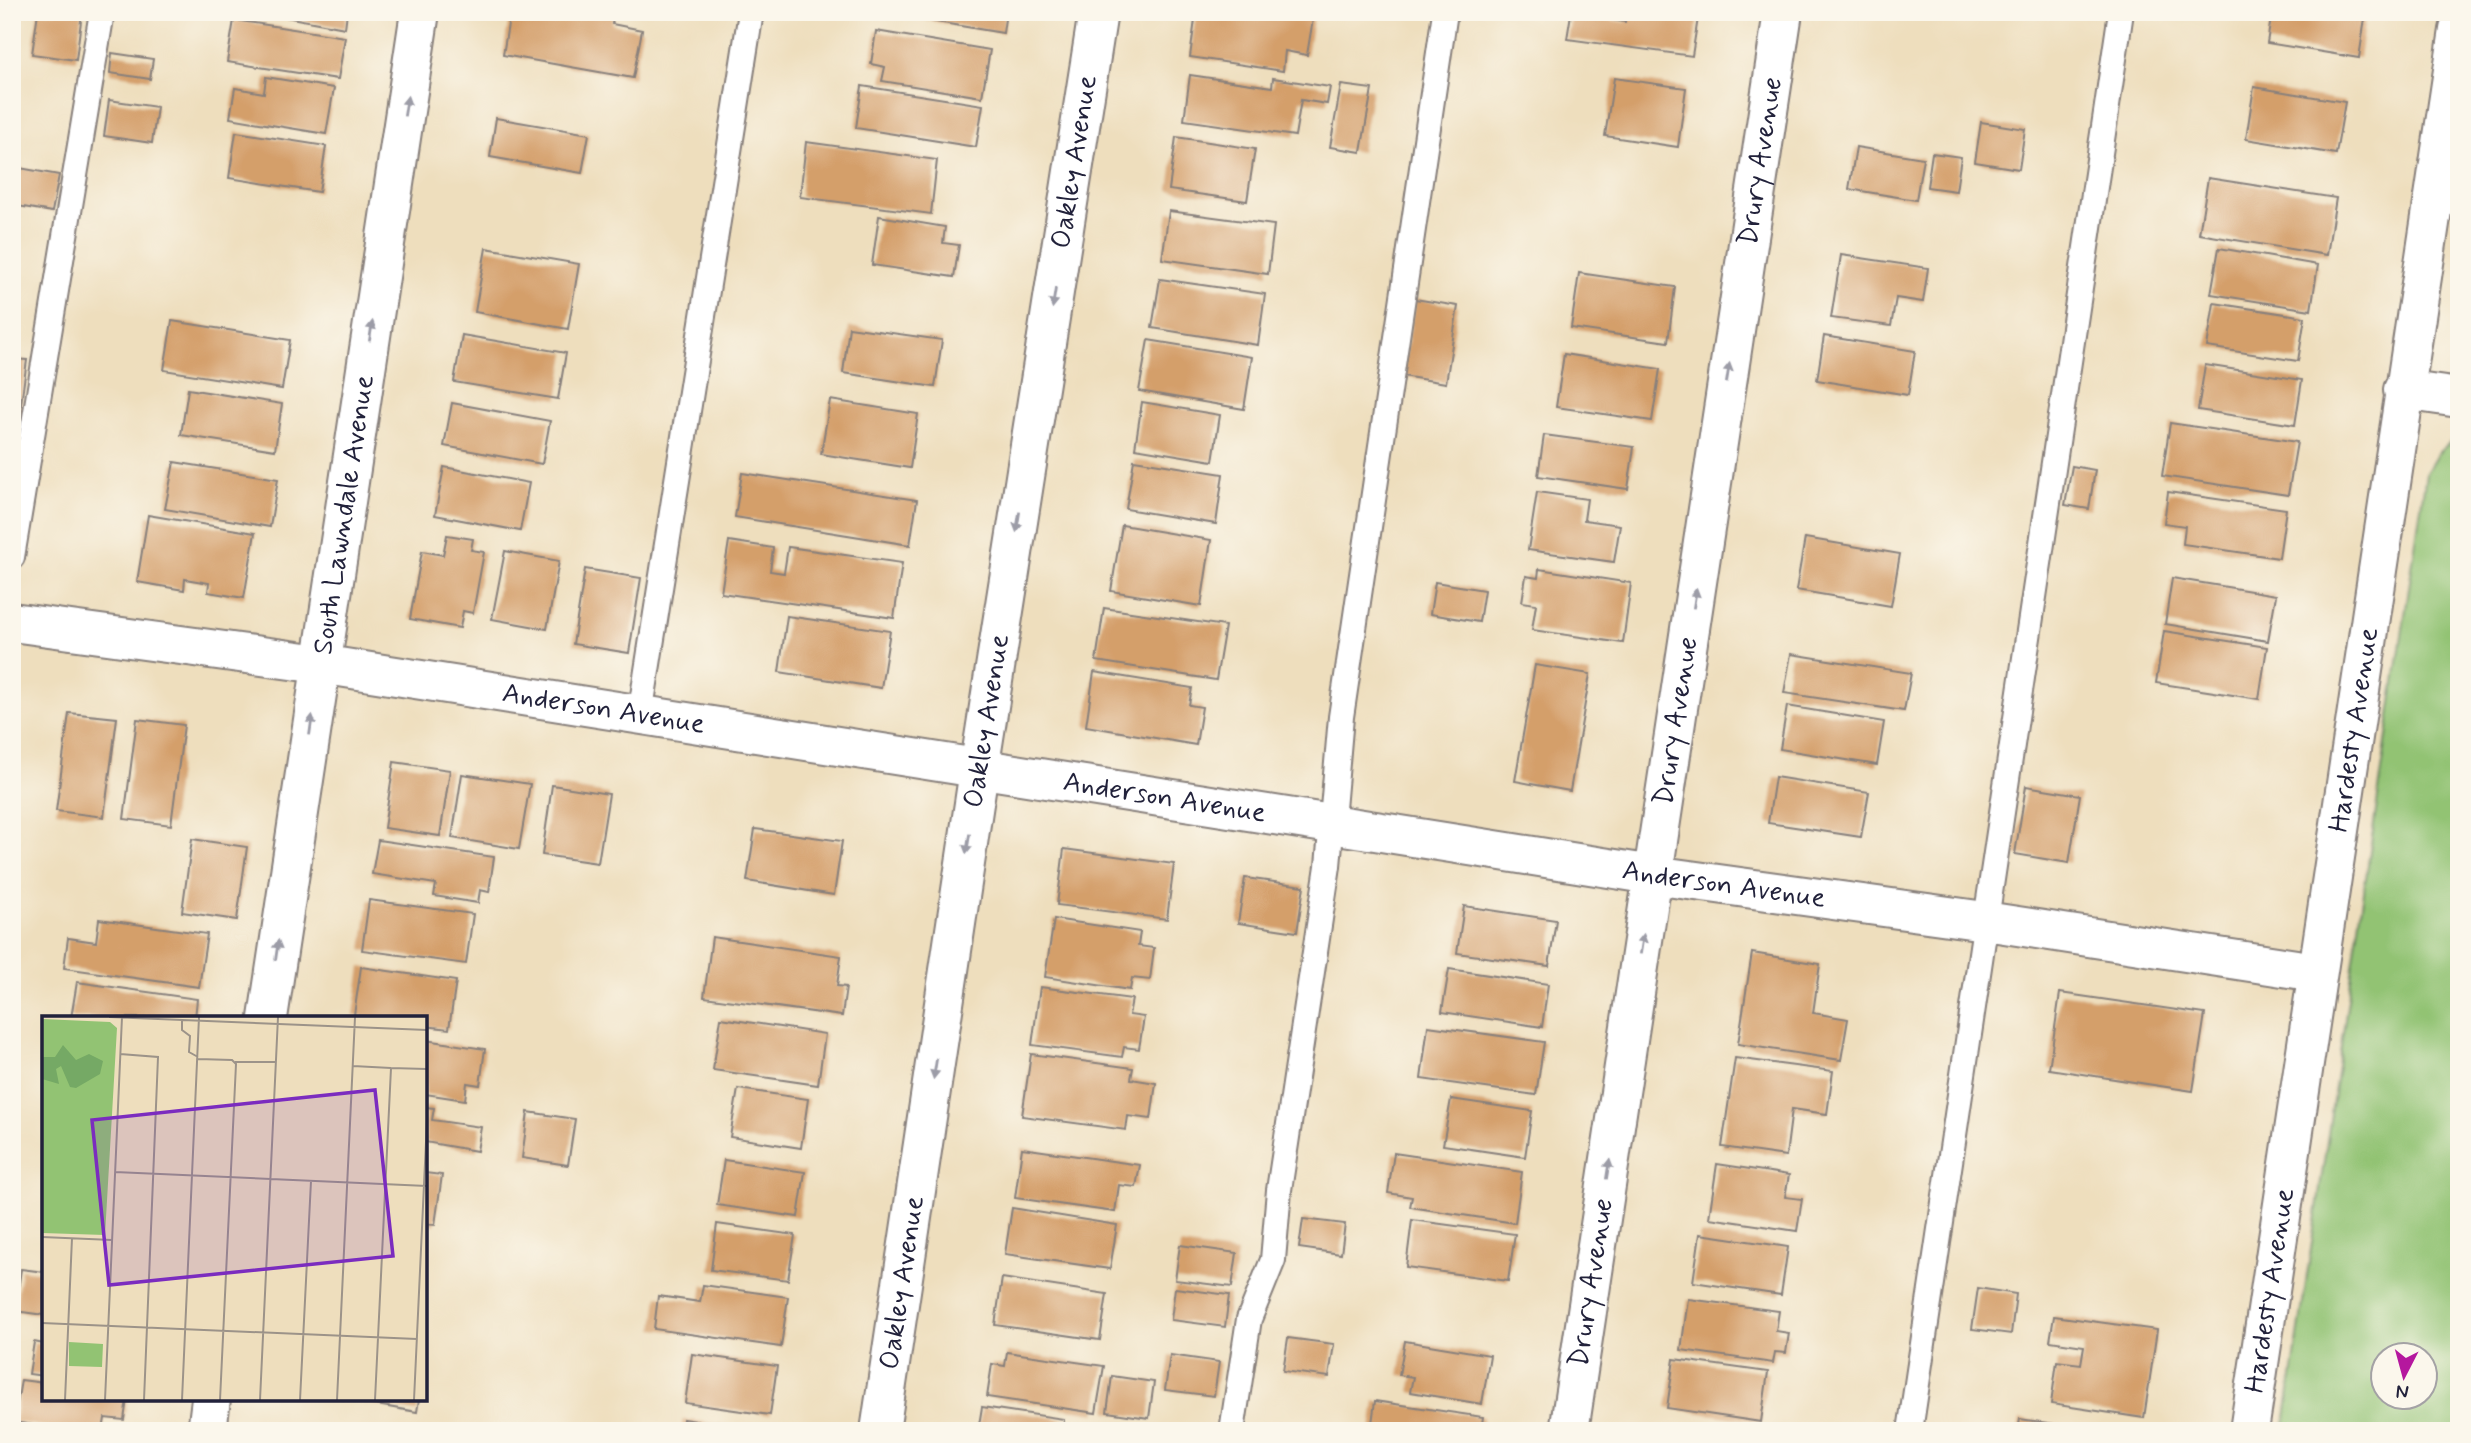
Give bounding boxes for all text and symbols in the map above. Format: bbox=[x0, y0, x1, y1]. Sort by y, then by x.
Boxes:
street label: Oakley Avenue bbox=[1043, 72, 1106, 251]
street label: Drury Avenue bbox=[1730, 75, 1791, 248]
one-way arrow bbox=[401, 95, 412, 117]
one-way arrow bbox=[1048, 287, 1059, 309]
one-way arrow bbox=[366, 320, 377, 342]
one-way arrow bbox=[1723, 362, 1734, 384]
street label: South Lawndale Avenue bbox=[305, 372, 383, 657]
one-way arrow bbox=[1013, 511, 1024, 533]
one-way arrow bbox=[1689, 587, 1700, 609]
street label: Hardesty Avenue bbox=[2320, 625, 2388, 835]
street label: Oakley Avenue bbox=[955, 632, 1019, 810]
street label: Drury Avenue bbox=[1645, 634, 1707, 808]
street label: Anderson Avenue bbox=[500, 675, 708, 743]
one-way arrow bbox=[305, 714, 316, 736]
street label: Anderson Avenue bbox=[1061, 763, 1269, 832]
one-way arrow bbox=[963, 833, 974, 855]
street label: Anderson Avenue bbox=[1620, 852, 1828, 917]
one-way arrow bbox=[1637, 933, 1648, 955]
one-way arrow bbox=[272, 939, 283, 961]
inset map bbox=[42, 1016, 427, 1401]
one-way arrow bbox=[929, 1058, 940, 1080]
one-way arrow bbox=[1603, 1158, 1614, 1180]
street label: Hardesty Avenue bbox=[2236, 1186, 2304, 1396]
street label: Oakley Avenue bbox=[871, 1193, 933, 1372]
street label: Drury Avenue bbox=[1560, 1196, 1622, 1369]
north arrow bbox=[2370, 1342, 2440, 1412]
text: N bbox=[2395, 1378, 2410, 1405]

